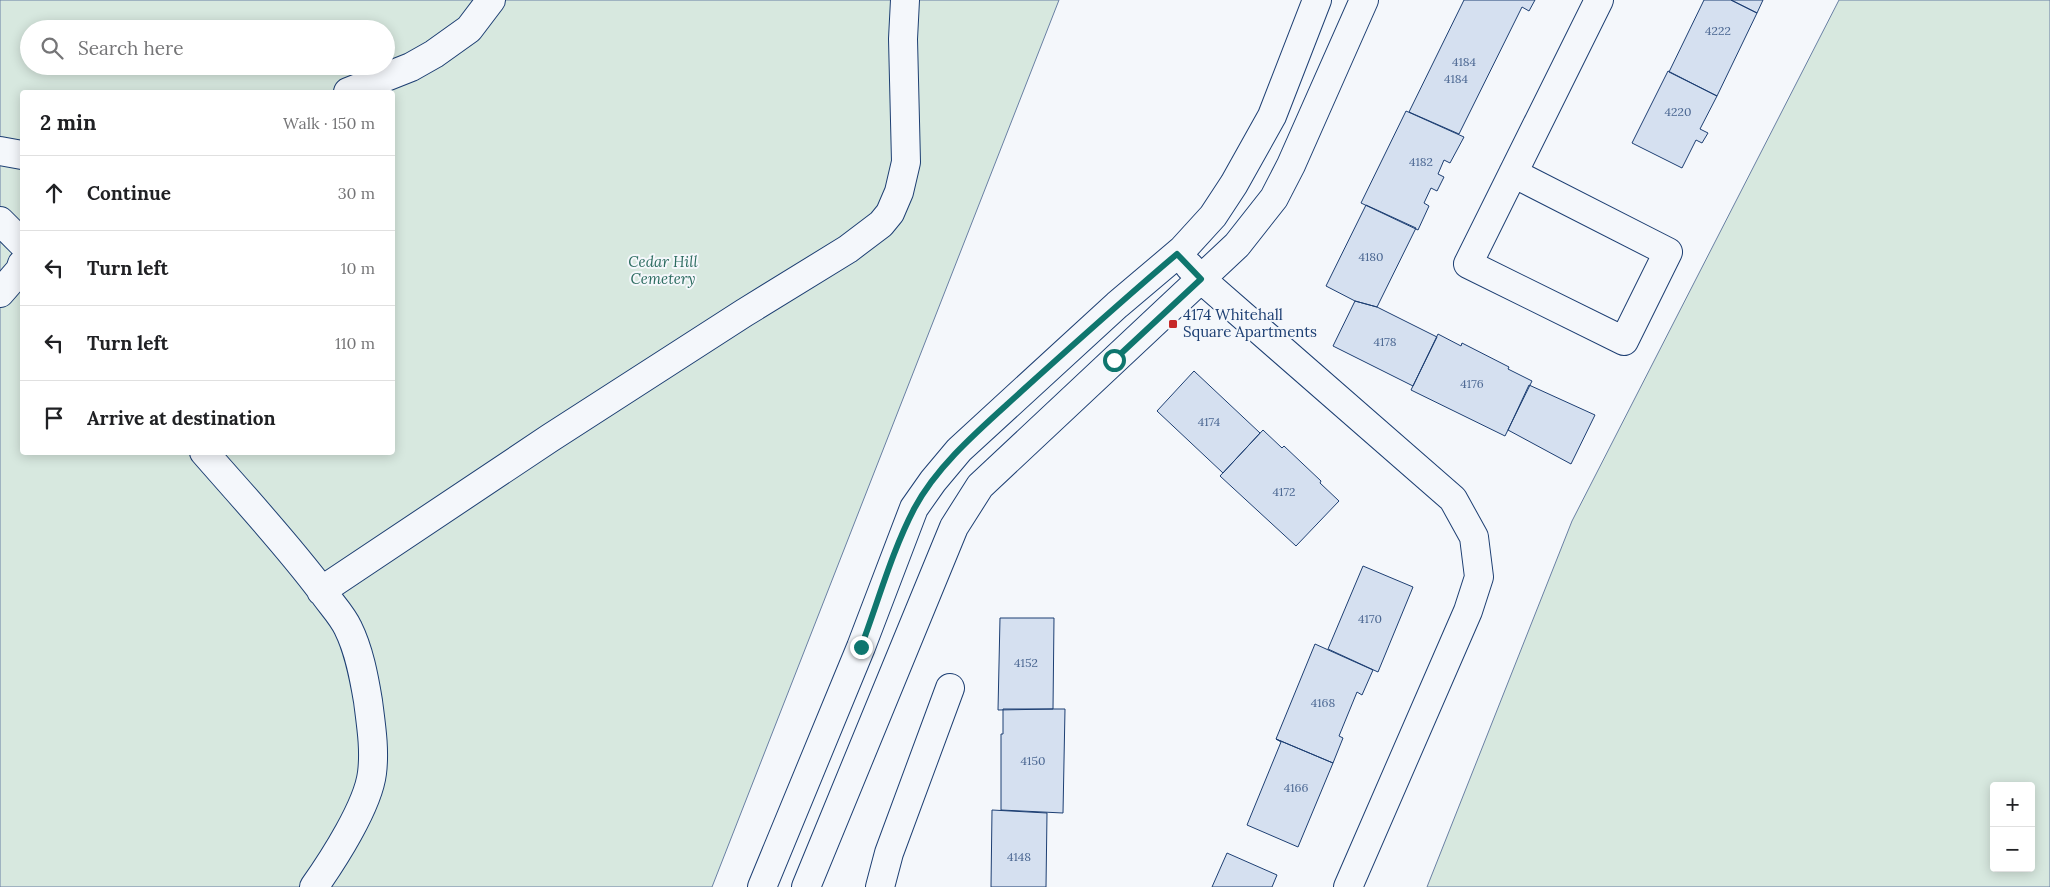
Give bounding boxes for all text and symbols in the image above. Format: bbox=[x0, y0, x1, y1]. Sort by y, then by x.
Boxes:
search box bbox=[20, 20, 395, 75]
house number: 4222 bbox=[1705, 23, 1731, 38]
icon: search bbox=[38, 34, 66, 62]
text: Search here bbox=[78, 36, 184, 60]
house number: 4184 bbox=[1452, 54, 1477, 69]
house number: 4184 bbox=[1444, 71, 1469, 86]
house number: 4220 bbox=[1665, 104, 1691, 119]
text: 2 min bbox=[40, 109, 96, 136]
text: Walk · 150 m bbox=[283, 113, 375, 133]
house number: 4182 bbox=[1409, 154, 1433, 169]
icon: ahead bbox=[40, 179, 68, 207]
text: Continue bbox=[87, 181, 171, 205]
text: 30 m bbox=[338, 183, 375, 203]
house number: 4180 bbox=[1358, 249, 1384, 264]
park label: Cedar Hill Cemetery bbox=[628, 252, 699, 288]
icon: left bbox=[40, 254, 68, 282]
text: Turn left bbox=[87, 256, 168, 280]
text: 10 m bbox=[341, 258, 375, 278]
place label: 4174 Whitehall Square Apartments bbox=[1183, 305, 1317, 341]
marker: 4174 Whitehall Square Apartments bbox=[1167, 318, 1179, 330]
icon: left bbox=[40, 329, 68, 357]
text: Turn left bbox=[87, 331, 168, 355]
text: 110 m bbox=[335, 333, 375, 353]
house number: 4178 bbox=[1373, 334, 1397, 349]
route start bbox=[1103, 349, 1126, 372]
house number: 4176 bbox=[1460, 376, 1484, 391]
icon: arrive bbox=[40, 404, 68, 432]
text: Arrive at destination bbox=[87, 406, 276, 430]
house number: 4174 bbox=[1198, 414, 1221, 429]
house number: 4172 bbox=[1273, 484, 1295, 499]
house number: 4170 bbox=[1358, 611, 1382, 626]
route end bbox=[850, 636, 873, 659]
house number: 4152 bbox=[1014, 655, 1038, 670]
house number: 4168 bbox=[1311, 695, 1336, 710]
house number: 4150 bbox=[1021, 753, 1045, 768]
house number: 4166 bbox=[1284, 780, 1308, 795]
map controls bbox=[1990, 782, 2035, 872]
button: + bbox=[1990, 782, 2035, 827]
button: − bbox=[1990, 827, 2035, 872]
house number: 4148 bbox=[1007, 849, 1031, 864]

